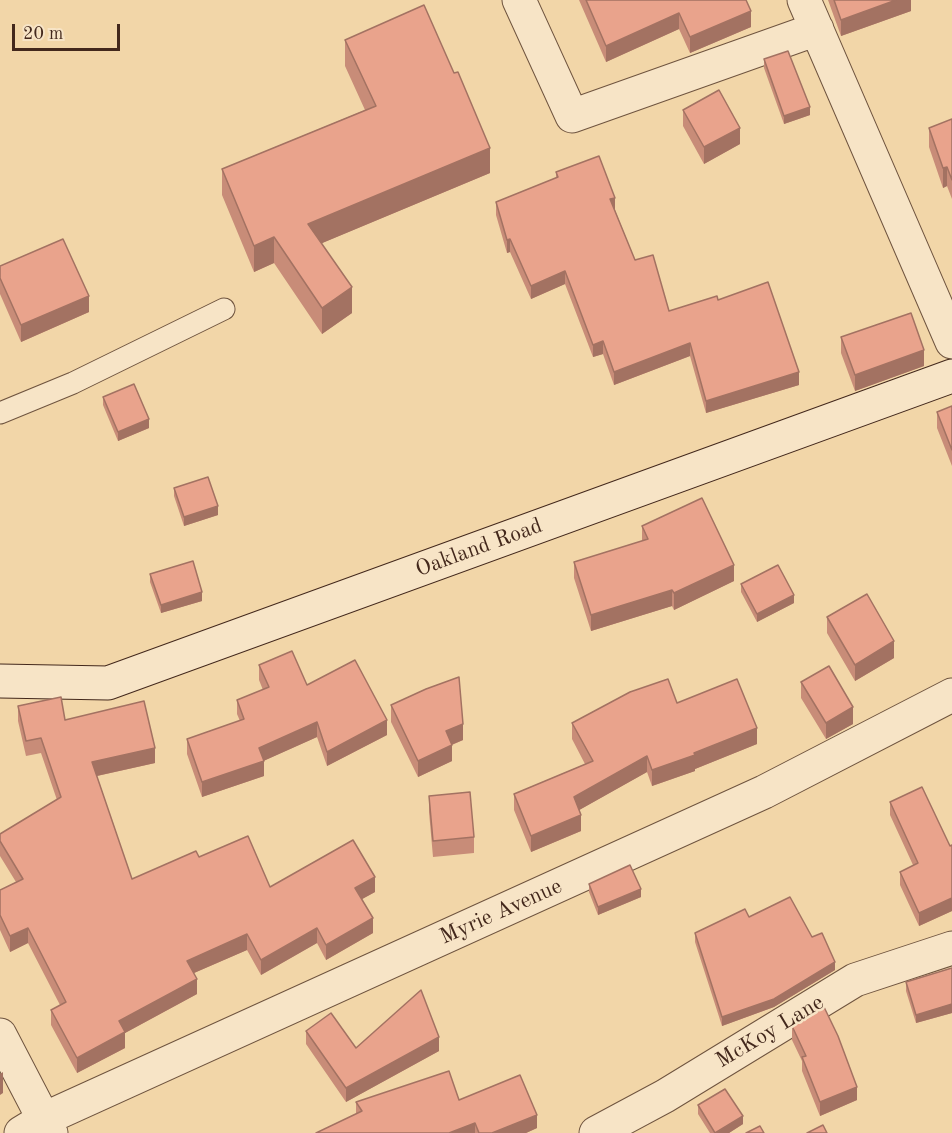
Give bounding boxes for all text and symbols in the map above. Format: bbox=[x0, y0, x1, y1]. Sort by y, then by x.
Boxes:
scale bar bbox=[15, 12, 123, 50]
text: 20 m bbox=[23, 25, 63, 43]
street label: Oakland Road bbox=[412, 513, 546, 583]
street label: Myrie Avenue bbox=[436, 873, 566, 951]
street label: McKoy Lane bbox=[711, 990, 829, 1074]

